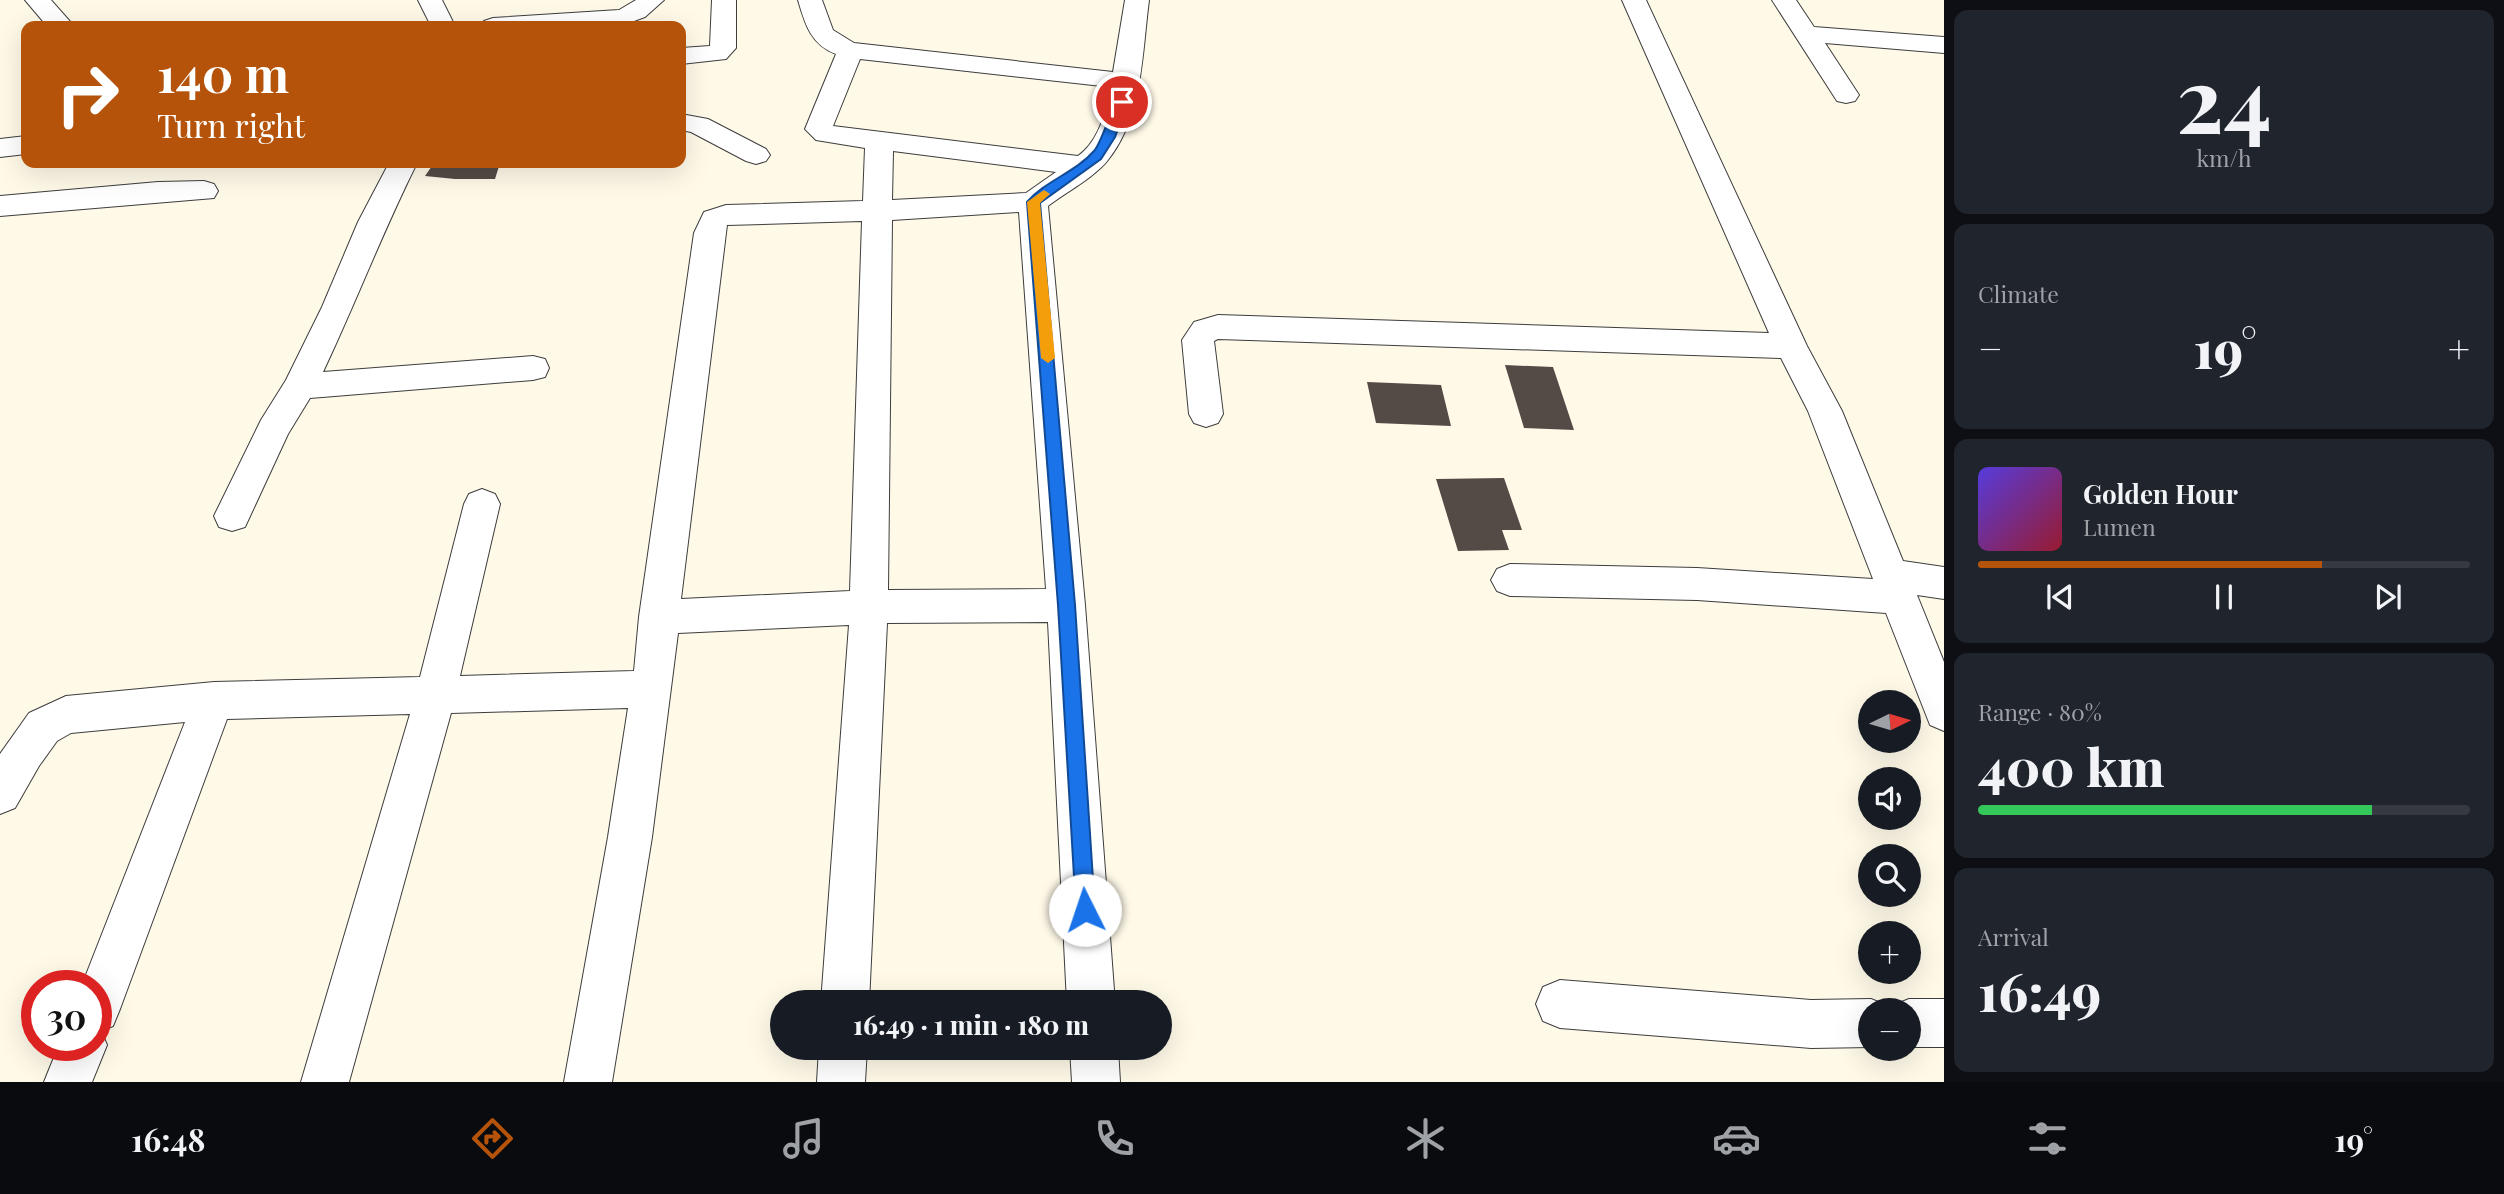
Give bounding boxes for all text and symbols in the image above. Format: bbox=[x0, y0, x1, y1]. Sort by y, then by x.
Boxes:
text: 24 bbox=[2176, 36, 2272, 157]
text: 140 m bbox=[157, 40, 289, 105]
icon: right bbox=[42, 49, 133, 140]
pin bbox=[1092, 72, 1152, 132]
icon: arrive bbox=[1103, 83, 1141, 121]
text: Turn right bbox=[157, 103, 305, 146]
text: km/h bbox=[2196, 142, 2252, 173]
text: Climate bbox=[1978, 278, 2059, 309]
text: 19° bbox=[2194, 313, 2257, 382]
text: − bbox=[1978, 322, 2003, 373]
text: + bbox=[2448, 322, 2470, 373]
text: Golden Hour bbox=[2083, 476, 2238, 511]
text: Lumen bbox=[2083, 511, 2156, 542]
icon: previous bbox=[2041, 578, 2079, 616]
icon: pause bbox=[2205, 578, 2243, 616]
icon: next bbox=[2369, 578, 2407, 616]
north arrow bbox=[1858, 690, 1922, 752]
map controls bbox=[1858, 690, 1921, 1061]
text: Range · 80% bbox=[1978, 696, 2102, 727]
text: 400 km bbox=[1978, 731, 2165, 800]
button: sound bbox=[1858, 767, 1921, 830]
button: search bbox=[1858, 844, 1921, 907]
position arrow bbox=[1048, 873, 1122, 947]
button: + bbox=[1858, 921, 1921, 984]
text: Arrival bbox=[1978, 921, 2049, 952]
text: 16:49 bbox=[1978, 956, 2101, 1025]
speed limit sign: 30 bbox=[21, 970, 112, 1061]
button: − bbox=[1858, 998, 1921, 1061]
text: 16:49 · 1 min · 180 m bbox=[853, 1007, 1089, 1042]
icon: directions bbox=[468, 1114, 517, 1163]
icon: music bbox=[779, 1114, 828, 1163]
icon: phone bbox=[1090, 1114, 1139, 1163]
icon: climate bbox=[1401, 1114, 1450, 1163]
icon: car bbox=[1712, 1114, 1761, 1163]
icon: filters bbox=[2023, 1114, 2072, 1163]
text: 16:48 bbox=[131, 1117, 205, 1160]
text: 19° bbox=[2334, 1117, 2373, 1160]

